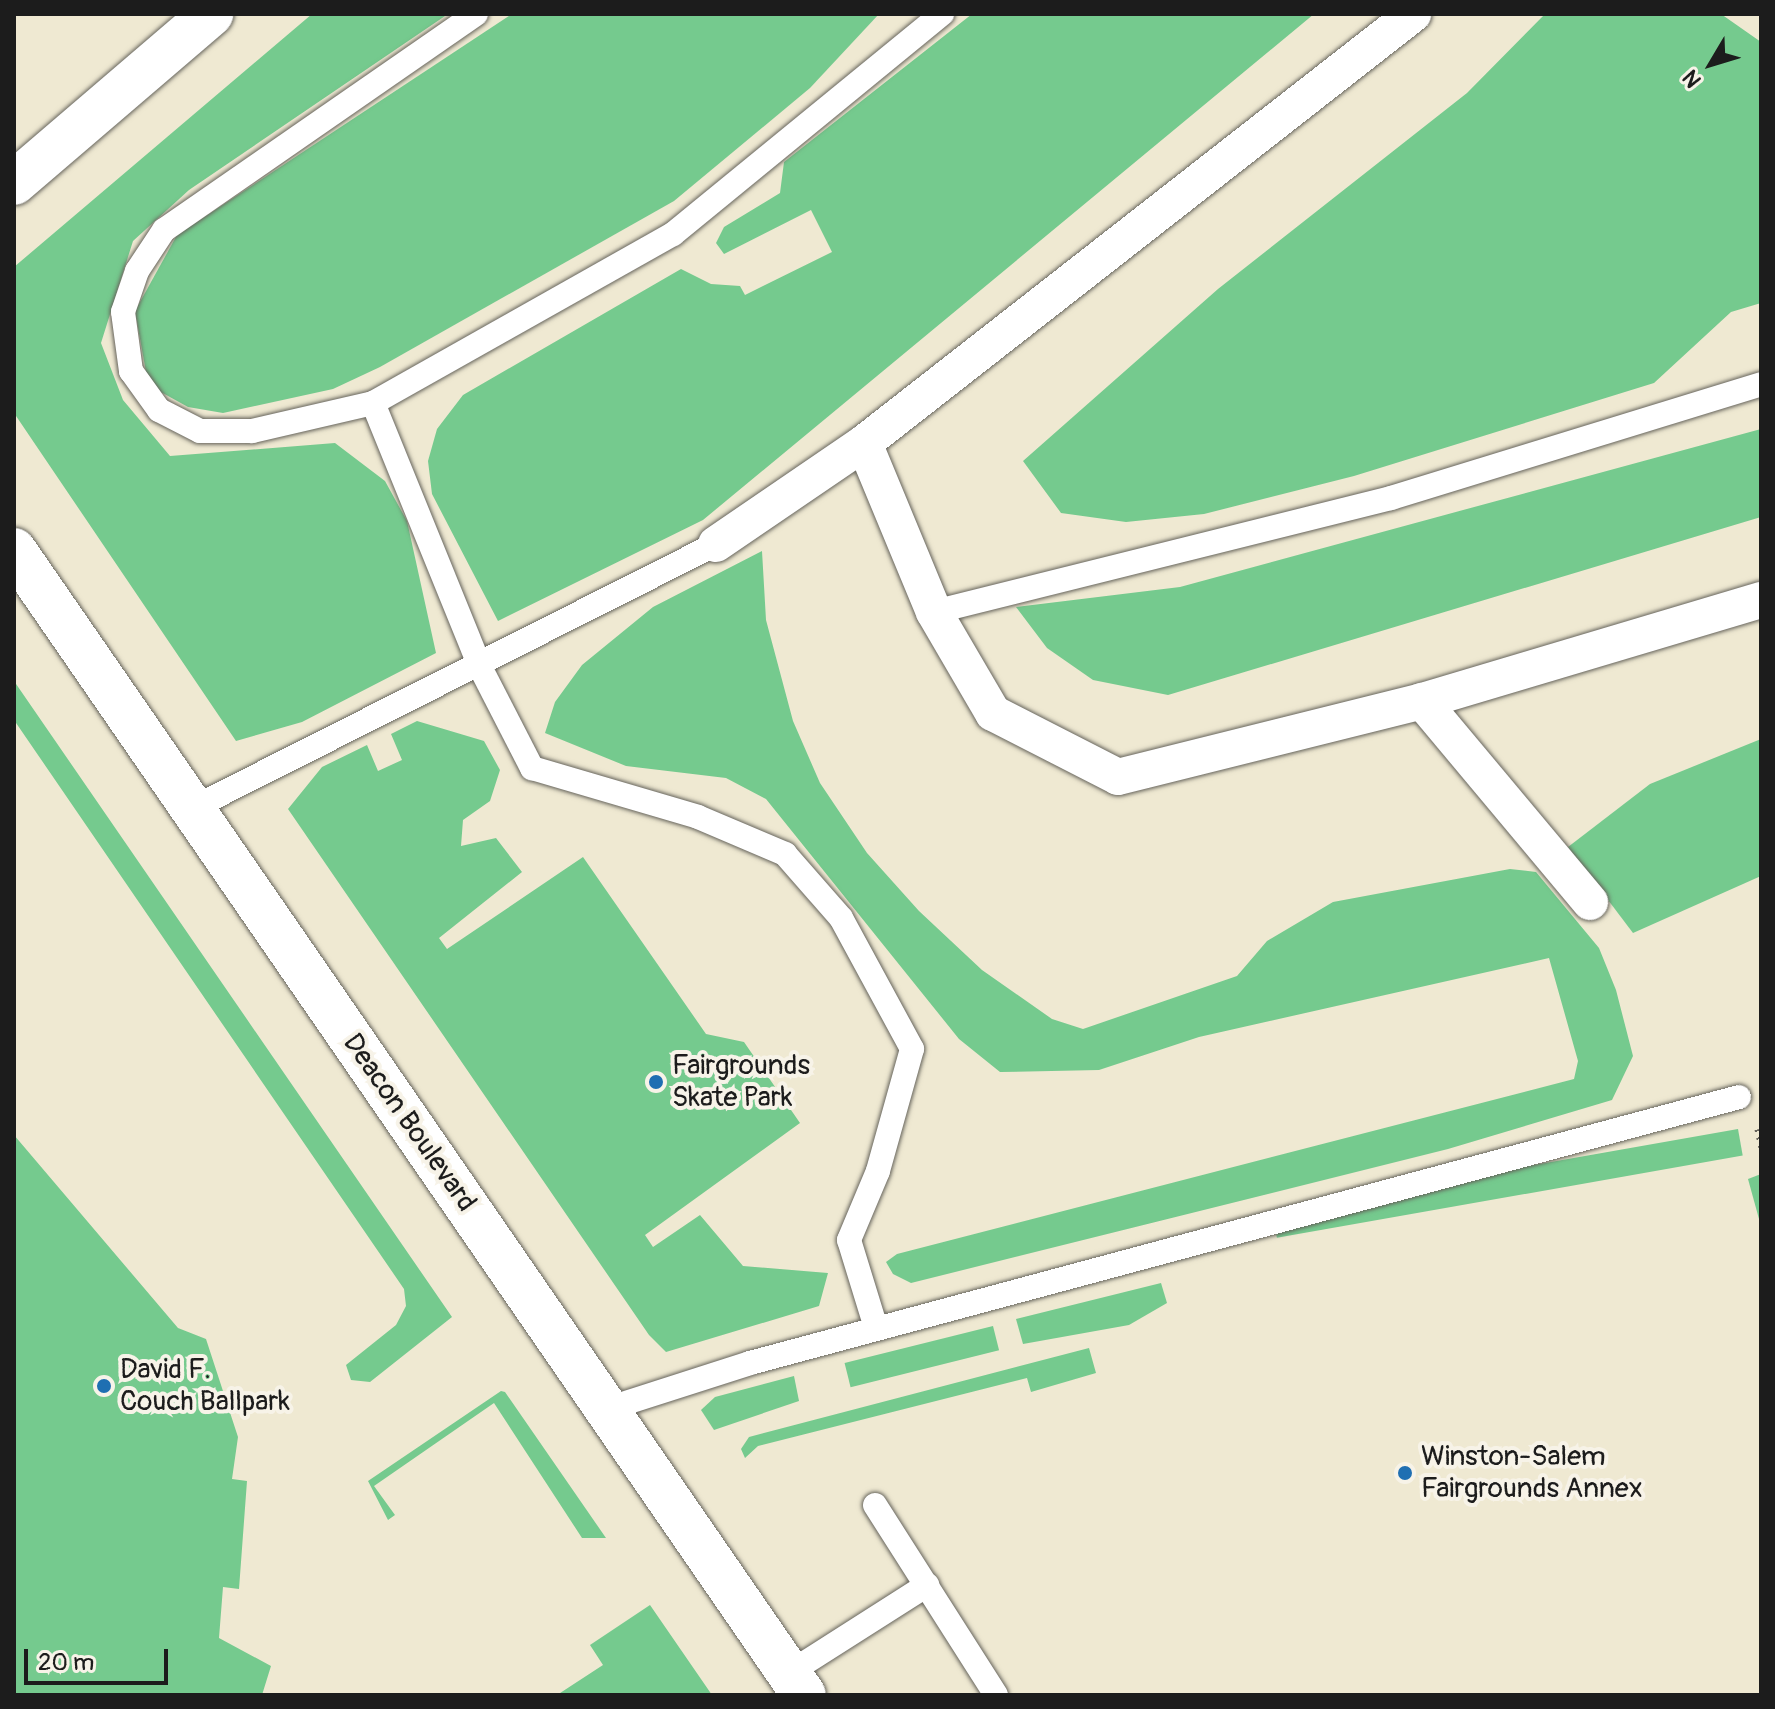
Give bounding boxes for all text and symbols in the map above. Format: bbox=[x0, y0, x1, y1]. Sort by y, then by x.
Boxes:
north arrow bbox=[1671, 24, 1751, 104]
text: N bbox=[1676, 64, 1708, 93]
street label: Deacon Boulevard bbox=[335, 1028, 483, 1218]
place label: Fairgrounds Skate Park bbox=[672, 1049, 810, 1115]
marker: Fairgrounds Skate Park bbox=[647, 1073, 665, 1091]
place label: David F. Couch Ballpark bbox=[120, 1353, 290, 1419]
marker: David F. Couch Ballpark bbox=[95, 1377, 113, 1395]
place label: Winston-Salem Fairgrounds Annex bbox=[1421, 1440, 1643, 1506]
marker: Winston-Salem Fairgrounds Annex bbox=[1396, 1464, 1414, 1482]
scale bar bbox=[28, 1633, 172, 1683]
text: 20 m bbox=[38, 1648, 94, 1677]

